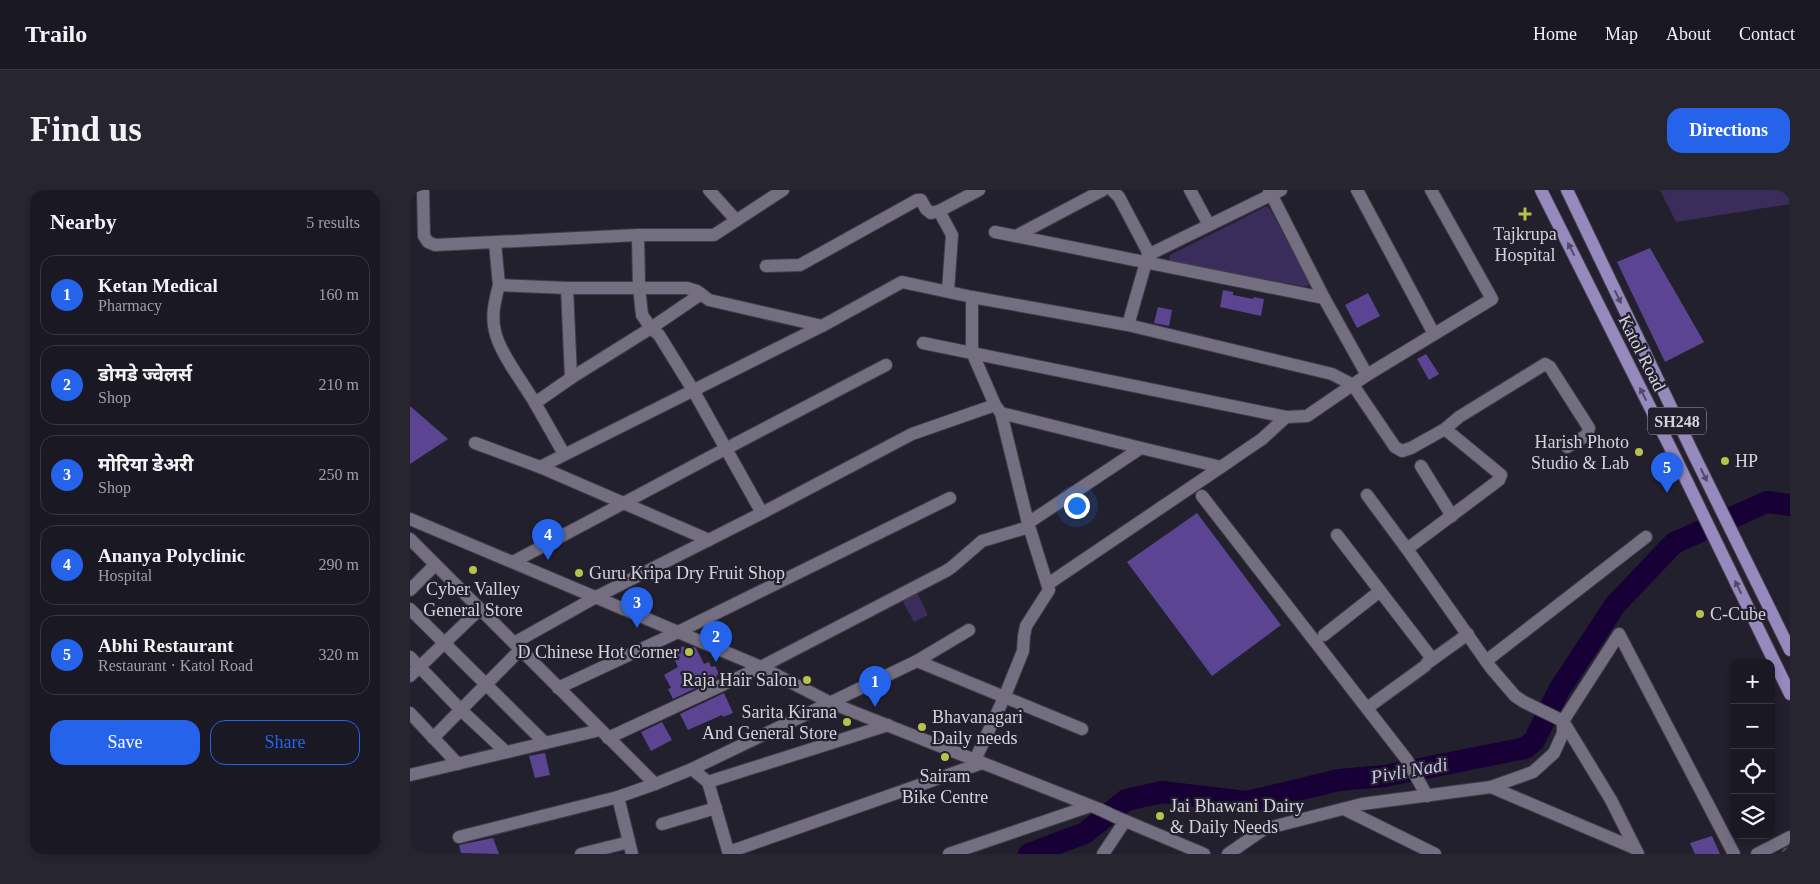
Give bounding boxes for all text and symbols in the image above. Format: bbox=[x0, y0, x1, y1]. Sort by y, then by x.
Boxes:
text: Trailo bbox=[25, 21, 87, 47]
text: Home bbox=[1533, 24, 1577, 44]
text: Map bbox=[1605, 24, 1638, 44]
text: About bbox=[1666, 24, 1711, 44]
text: Contact bbox=[1739, 24, 1795, 44]
button: Directions bbox=[1667, 108, 1790, 153]
text: Find us bbox=[30, 110, 142, 149]
marker: Tajkrupa Hospital bbox=[1518, 207, 1532, 221]
text: Nearby bbox=[50, 210, 117, 234]
text: 5 results bbox=[306, 214, 360, 231]
place label: Tajkrupa Hospital bbox=[1493, 224, 1557, 265]
one-way arrow bbox=[1567, 241, 1575, 256]
text: Ketan Medical bbox=[98, 275, 218, 296]
text: 1 bbox=[63, 286, 71, 303]
text: 160 m bbox=[319, 286, 359, 303]
one-way arrow bbox=[1614, 290, 1622, 304]
text: Pharmacy bbox=[98, 297, 162, 314]
street label: Katol Road bbox=[1614, 312, 1670, 394]
text: डोमडे ज्वेलर्स bbox=[98, 364, 192, 385]
text: 2 bbox=[63, 376, 71, 393]
text: 210 m bbox=[319, 376, 359, 393]
one-way arrow bbox=[1639, 387, 1647, 401]
text: Shop bbox=[98, 389, 131, 406]
road number: SH248 bbox=[1648, 408, 1706, 435]
place label: Harish Photo Studio & Lab bbox=[1531, 432, 1629, 473]
marker: Harish Photo Studio & Lab bbox=[1633, 446, 1645, 458]
place label: HP bbox=[1735, 451, 1758, 471]
pin: 5 bbox=[1651, 452, 1683, 493]
text: मोरिया डेअरी bbox=[98, 454, 193, 475]
marker: HP bbox=[1719, 455, 1731, 467]
text: 3 bbox=[63, 466, 71, 483]
text: 250 m bbox=[319, 466, 359, 483]
one-way arrow bbox=[1700, 468, 1708, 482]
text: Shop bbox=[98, 479, 131, 496]
your location bbox=[1064, 493, 1090, 519]
pin: 4 bbox=[532, 519, 564, 560]
text: Ananya Polyclinic bbox=[98, 545, 245, 566]
text: 4 bbox=[63, 556, 71, 573]
text: 290 m bbox=[319, 556, 359, 573]
place label: Guru Kripa Dry Fruit Shop bbox=[589, 563, 785, 583]
marker: Cyber Valley General Store bbox=[467, 564, 479, 576]
text: Hospital bbox=[98, 567, 152, 584]
marker: Guru Kripa Dry Fruit Shop bbox=[573, 567, 585, 579]
place label: Cyber Valley General Store bbox=[423, 579, 523, 620]
one-way arrow bbox=[1734, 580, 1742, 594]
pin: 3 bbox=[621, 587, 653, 628]
place label: C-Cube bbox=[1710, 604, 1766, 624]
marker: C-Cube bbox=[1694, 608, 1706, 620]
pin: 2 bbox=[700, 621, 732, 662]
text: Abhi Restaurant bbox=[98, 635, 234, 656]
place label: D Chinese Hot Corner bbox=[518, 642, 679, 662]
text: 5 bbox=[63, 646, 71, 663]
text: 320 m bbox=[319, 646, 359, 663]
marker: D Chinese Hot Corner bbox=[683, 646, 695, 658]
text: Restaurant · Katol Road bbox=[98, 657, 253, 674]
map controls bbox=[1730, 659, 1775, 839]
button: + bbox=[1730, 659, 1775, 704]
pin: 1 bbox=[859, 666, 891, 707]
place label: Raja Hair Salon bbox=[682, 670, 797, 690]
marker: Raja Hair Salon bbox=[801, 674, 813, 686]
place label: Sarita Kirana And General Store bbox=[702, 702, 837, 743]
button: − bbox=[1730, 704, 1775, 749]
place label: Bhavanagari Daily needs bbox=[932, 707, 1023, 748]
marker: Sarita Kirana And General Store bbox=[841, 716, 853, 728]
button: Save bbox=[50, 720, 200, 765]
button: Share bbox=[210, 720, 360, 765]
marker: Bhavanagari Daily needs bbox=[916, 721, 928, 733]
button: locate bbox=[1730, 749, 1775, 794]
marker: Sairam Bike Centre bbox=[939, 751, 951, 763]
water label: Pivli Nadi bbox=[1368, 753, 1449, 788]
place label: Sairam Bike Centre bbox=[902, 766, 988, 807]
button: layers bbox=[1730, 794, 1775, 839]
place label: Jai Bhawani Dairy & Daily Needs bbox=[1170, 796, 1304, 837]
marker: Jai Bhawani Dairy & Daily Needs bbox=[1154, 810, 1166, 822]

